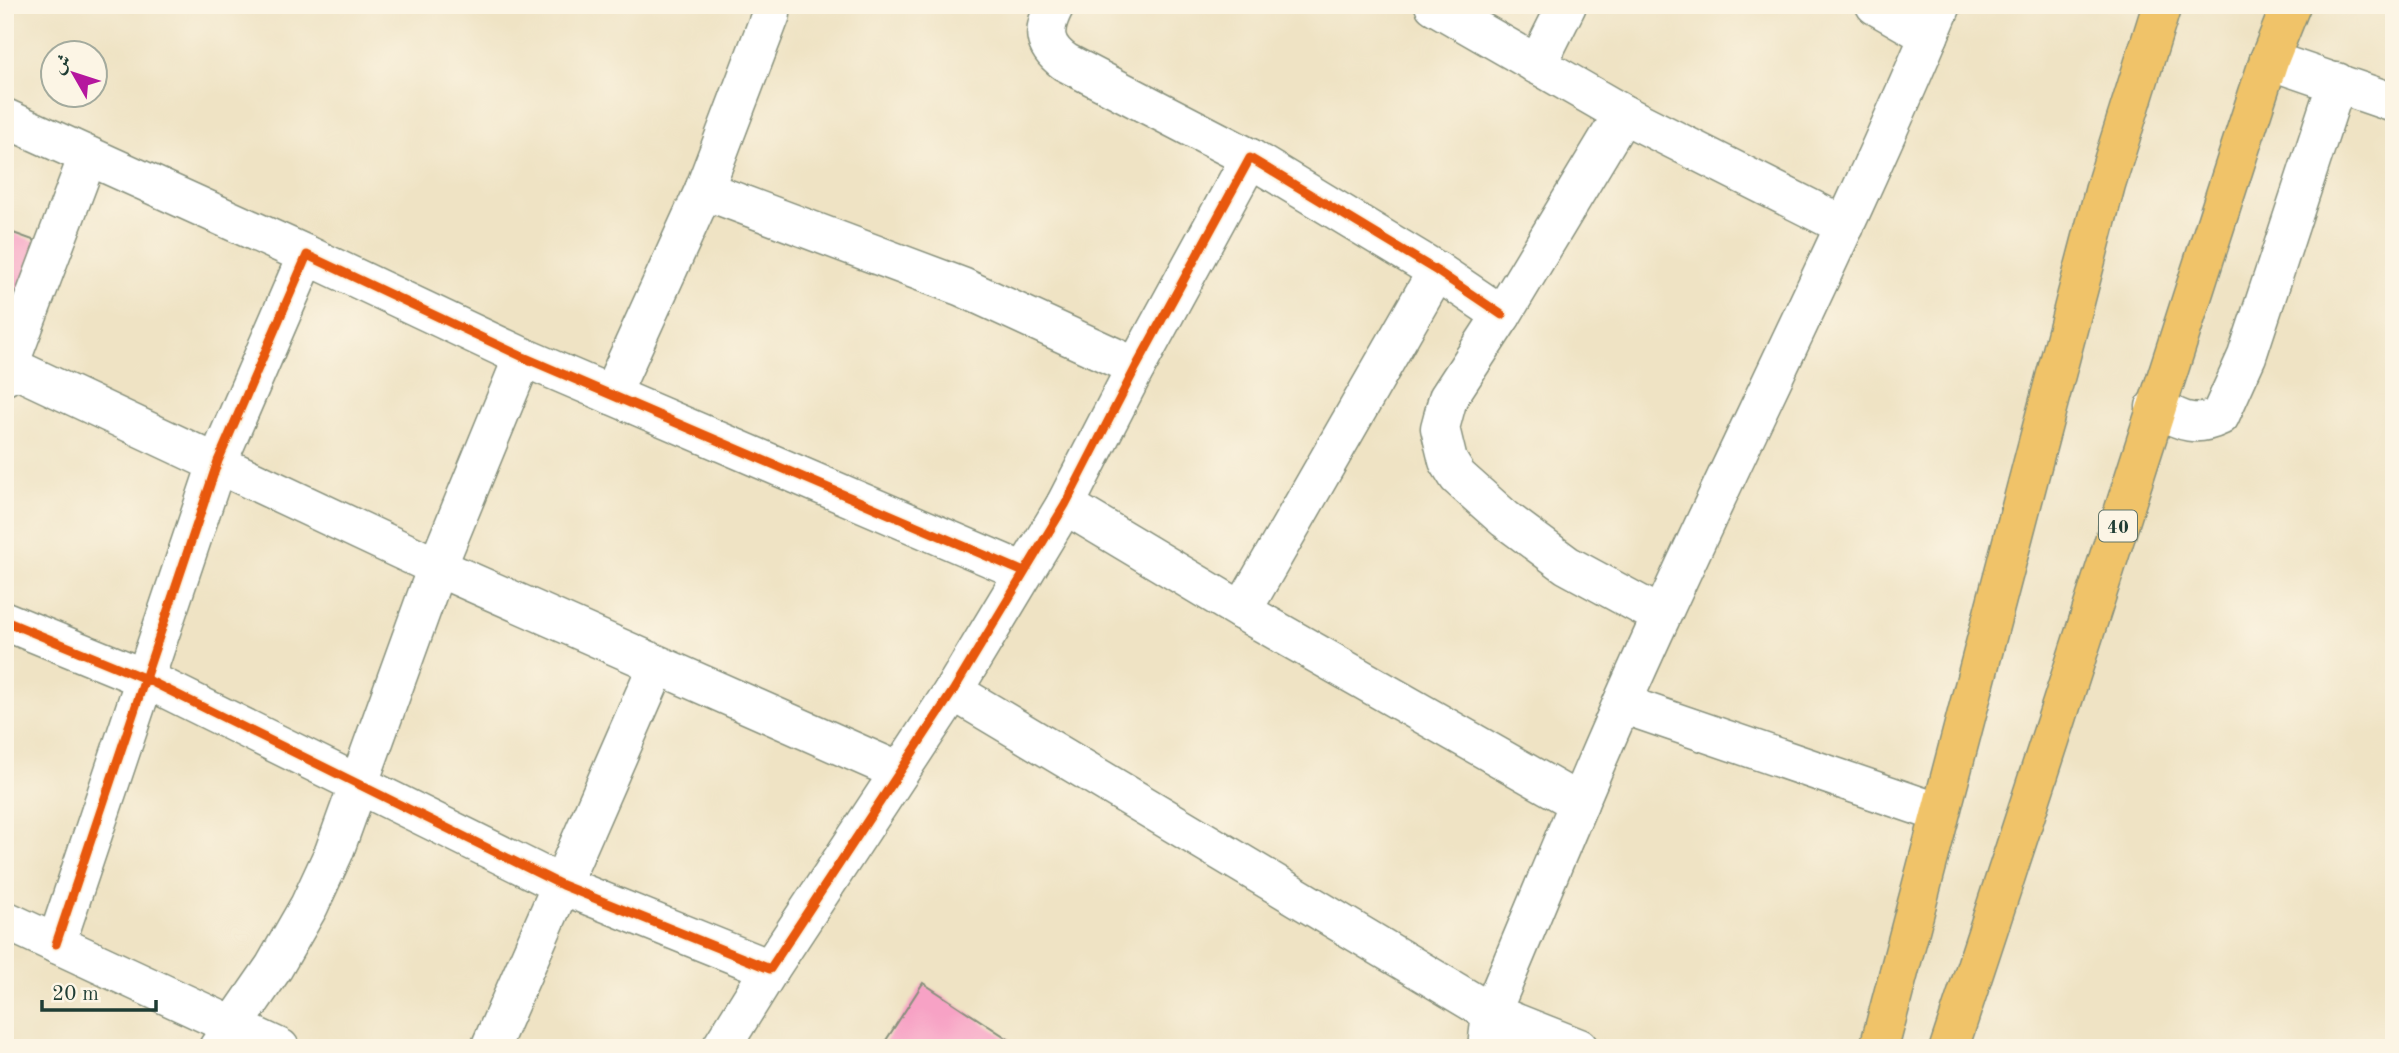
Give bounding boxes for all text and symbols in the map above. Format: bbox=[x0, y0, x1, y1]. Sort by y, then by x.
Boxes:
north arrow bbox=[38, 38, 108, 108]
text: ش bbox=[49, 52, 76, 78]
road number: 40 bbox=[2099, 510, 2137, 541]
scale bar bbox=[42, 969, 156, 1013]
text: 20 m bbox=[52, 984, 99, 1005]

